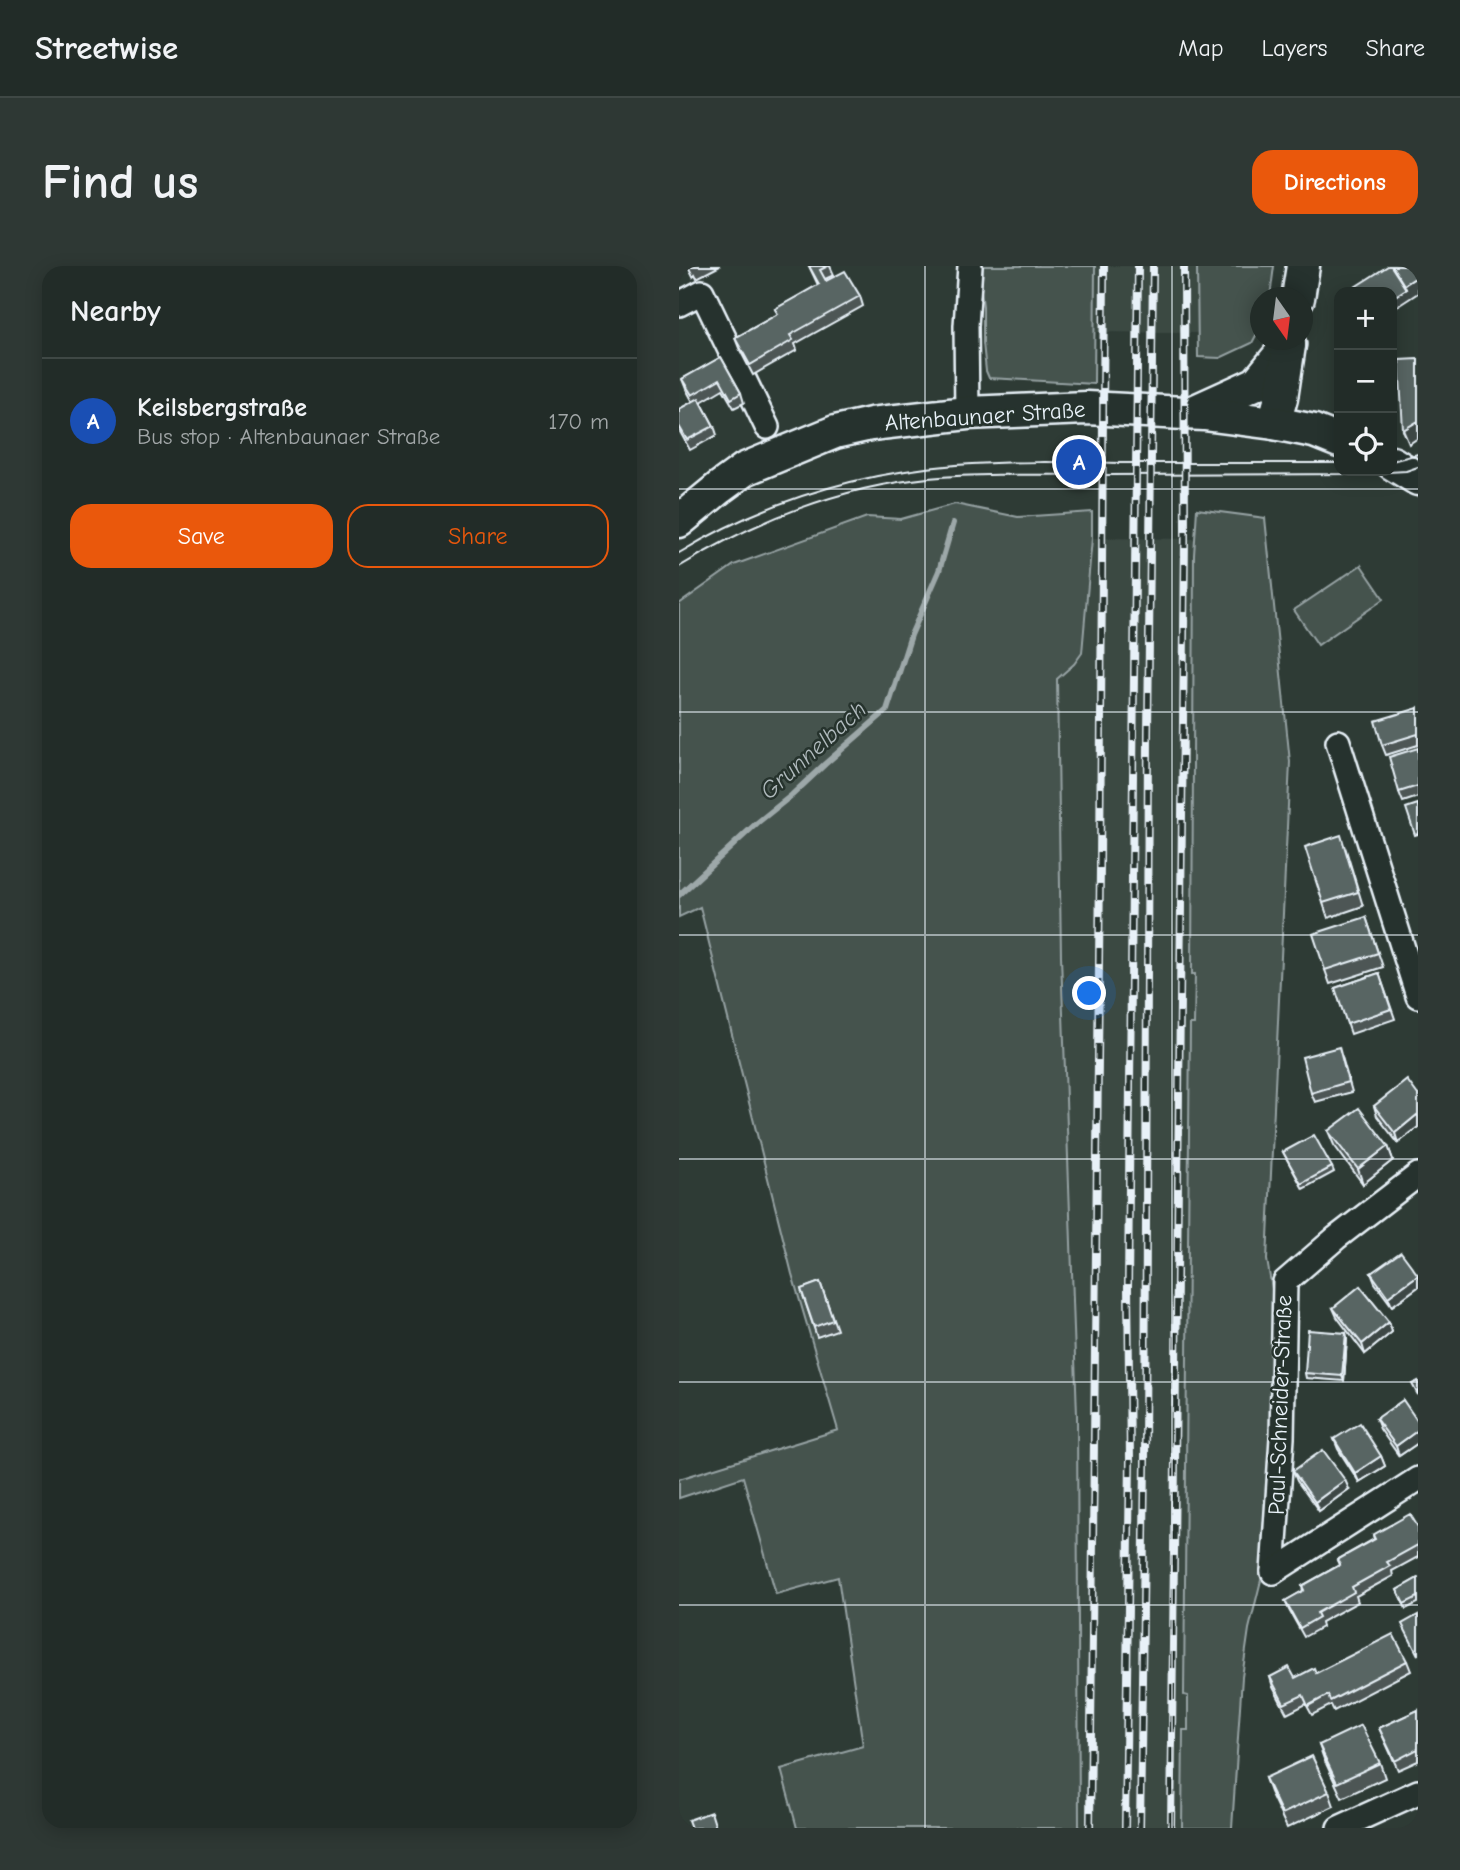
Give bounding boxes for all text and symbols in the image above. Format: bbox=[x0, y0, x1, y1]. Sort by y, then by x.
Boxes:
text: Streetwise bbox=[35, 29, 178, 67]
text: Map bbox=[1178, 34, 1224, 62]
text: Layers bbox=[1262, 34, 1327, 62]
text: Share bbox=[1365, 34, 1425, 62]
button: Directions bbox=[1252, 150, 1418, 214]
text: Find us bbox=[42, 154, 198, 210]
north arrow bbox=[1250, 287, 1313, 350]
map controls bbox=[1334, 287, 1397, 476]
button: + bbox=[1334, 287, 1397, 350]
text: Nearby bbox=[70, 294, 161, 329]
button: − bbox=[1334, 350, 1397, 413]
text: Keilsbergstraße bbox=[137, 393, 307, 423]
street label: Altenbaunaer Straße bbox=[884, 396, 1086, 436]
text: A bbox=[87, 408, 99, 435]
text: 170 m bbox=[548, 408, 609, 435]
button: locate bbox=[1334, 413, 1397, 476]
text: Bus stop · Altenbaunaer Straße bbox=[137, 423, 440, 450]
pin: A bbox=[1056, 436, 1102, 488]
button: Save bbox=[70, 504, 333, 568]
button: Share bbox=[347, 504, 609, 568]
water label: Grunnelbach bbox=[754, 695, 872, 805]
your location bbox=[1072, 976, 1106, 1010]
street label: Paul-Schneider-Straße bbox=[1263, 1295, 1297, 1515]

